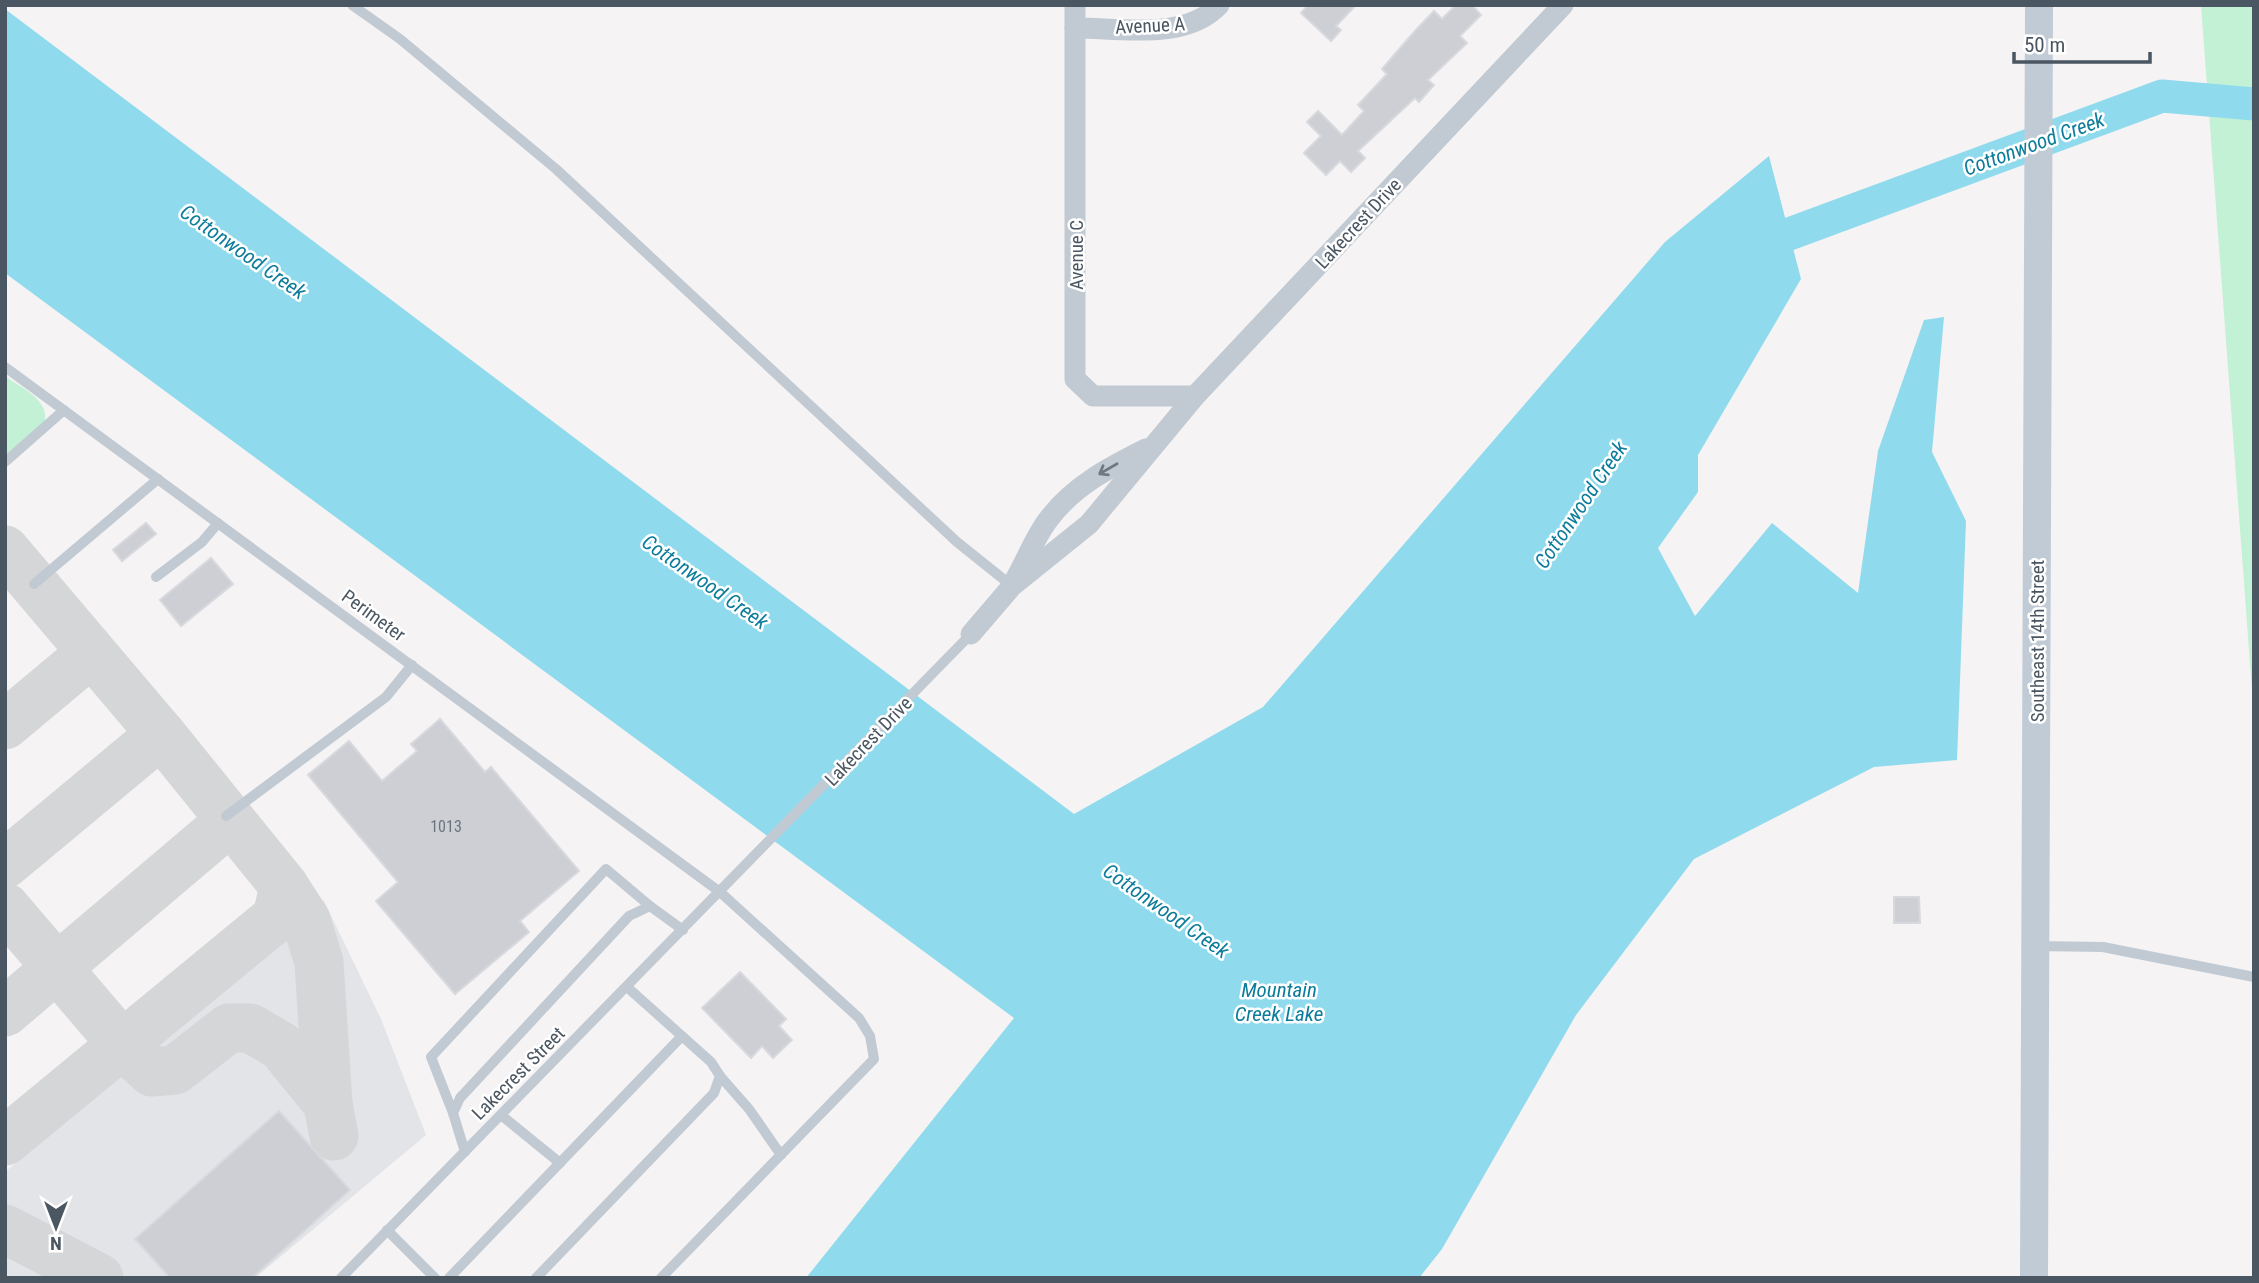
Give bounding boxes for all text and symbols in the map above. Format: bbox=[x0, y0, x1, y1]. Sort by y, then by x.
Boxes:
street label: Avenue A bbox=[1114, 12, 1186, 39]
scale bar bbox=[2014, 21, 2150, 65]
text: 50 m bbox=[2024, 33, 2065, 57]
water label: Cottonwood Creek bbox=[1960, 107, 2108, 181]
street label: Lakecrest Drive bbox=[1311, 173, 1406, 273]
water label: Cottonwood Creek bbox=[175, 200, 311, 305]
street label: Avenue C bbox=[1065, 220, 1088, 290]
water label: Cottonwood Creek bbox=[1530, 436, 1633, 573]
one-way arrow bbox=[1098, 462, 1118, 476]
water label: Cottonwood Creek bbox=[637, 530, 773, 635]
street label: Southeast 14th Street bbox=[2026, 560, 2049, 722]
street label: Perimeter bbox=[337, 585, 410, 646]
street label: Lakecrest Drive bbox=[820, 692, 917, 791]
house number: 1013 bbox=[430, 817, 462, 836]
water label: Cottonwood Creek bbox=[1098, 859, 1234, 964]
water label: Mountain Creek Lake bbox=[1235, 978, 1323, 1026]
street label: Lakecrest Street bbox=[467, 1022, 570, 1125]
north arrow bbox=[21, 1192, 91, 1262]
text: N bbox=[50, 1232, 62, 1255]

